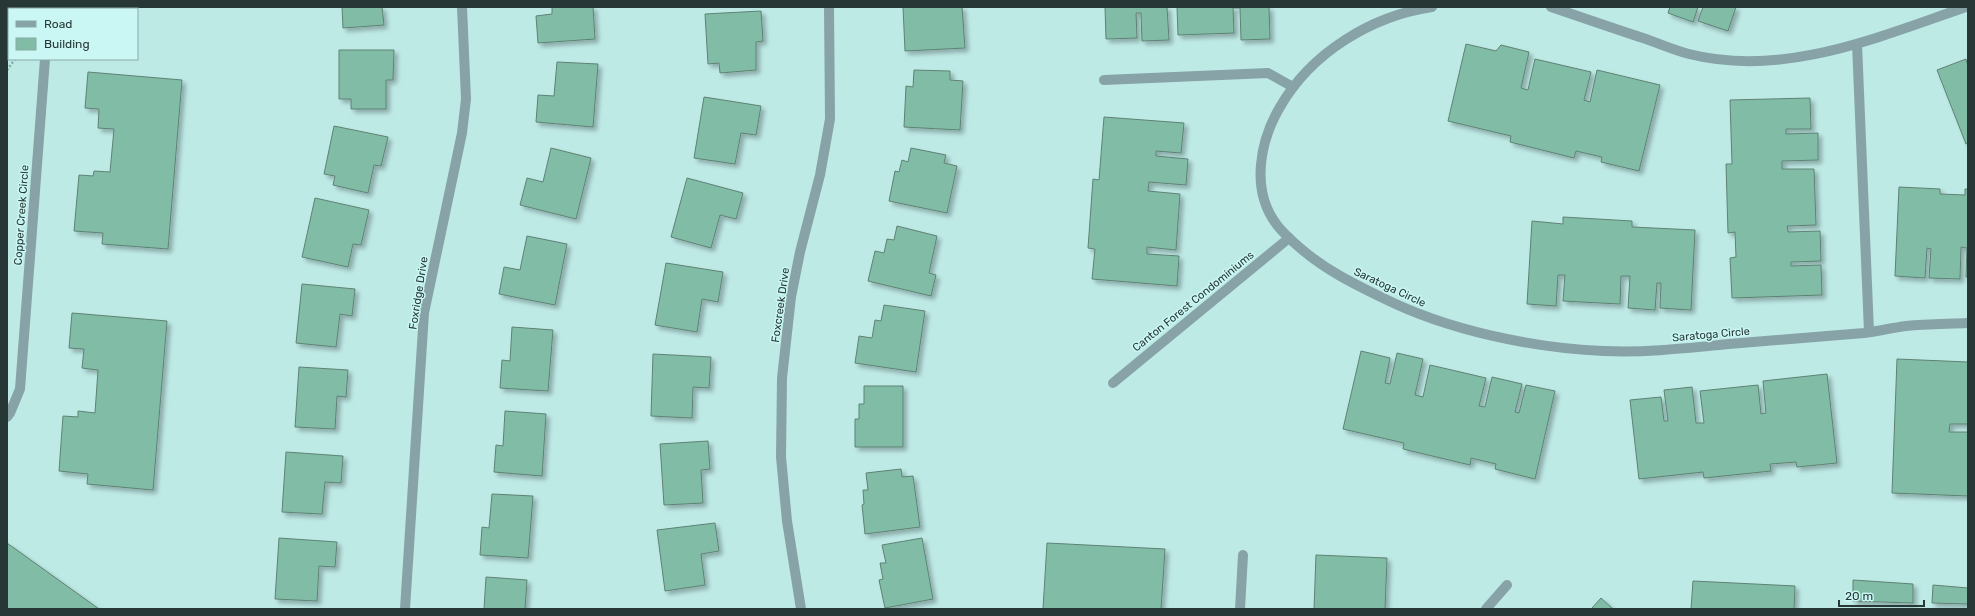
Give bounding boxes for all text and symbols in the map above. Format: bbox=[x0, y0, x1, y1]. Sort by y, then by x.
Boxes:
legend bbox=[8, 8, 138, 60]
text: Road bbox=[44, 17, 72, 31]
text: Building bbox=[44, 37, 90, 51]
street label: Copper Creek Circle bbox=[12, 164, 31, 266]
street label: Canton Forest Condominiums bbox=[1130, 248, 1257, 354]
street label: Foxridge Drive bbox=[406, 256, 431, 330]
street label: Saratoga Circle bbox=[1352, 265, 1428, 310]
street label: Foxcreek Drive bbox=[769, 267, 792, 343]
street label: Saratoga Circle bbox=[1672, 325, 1750, 344]
scale bar bbox=[1839, 582, 1924, 608]
text: 20 m bbox=[1845, 589, 1873, 603]

